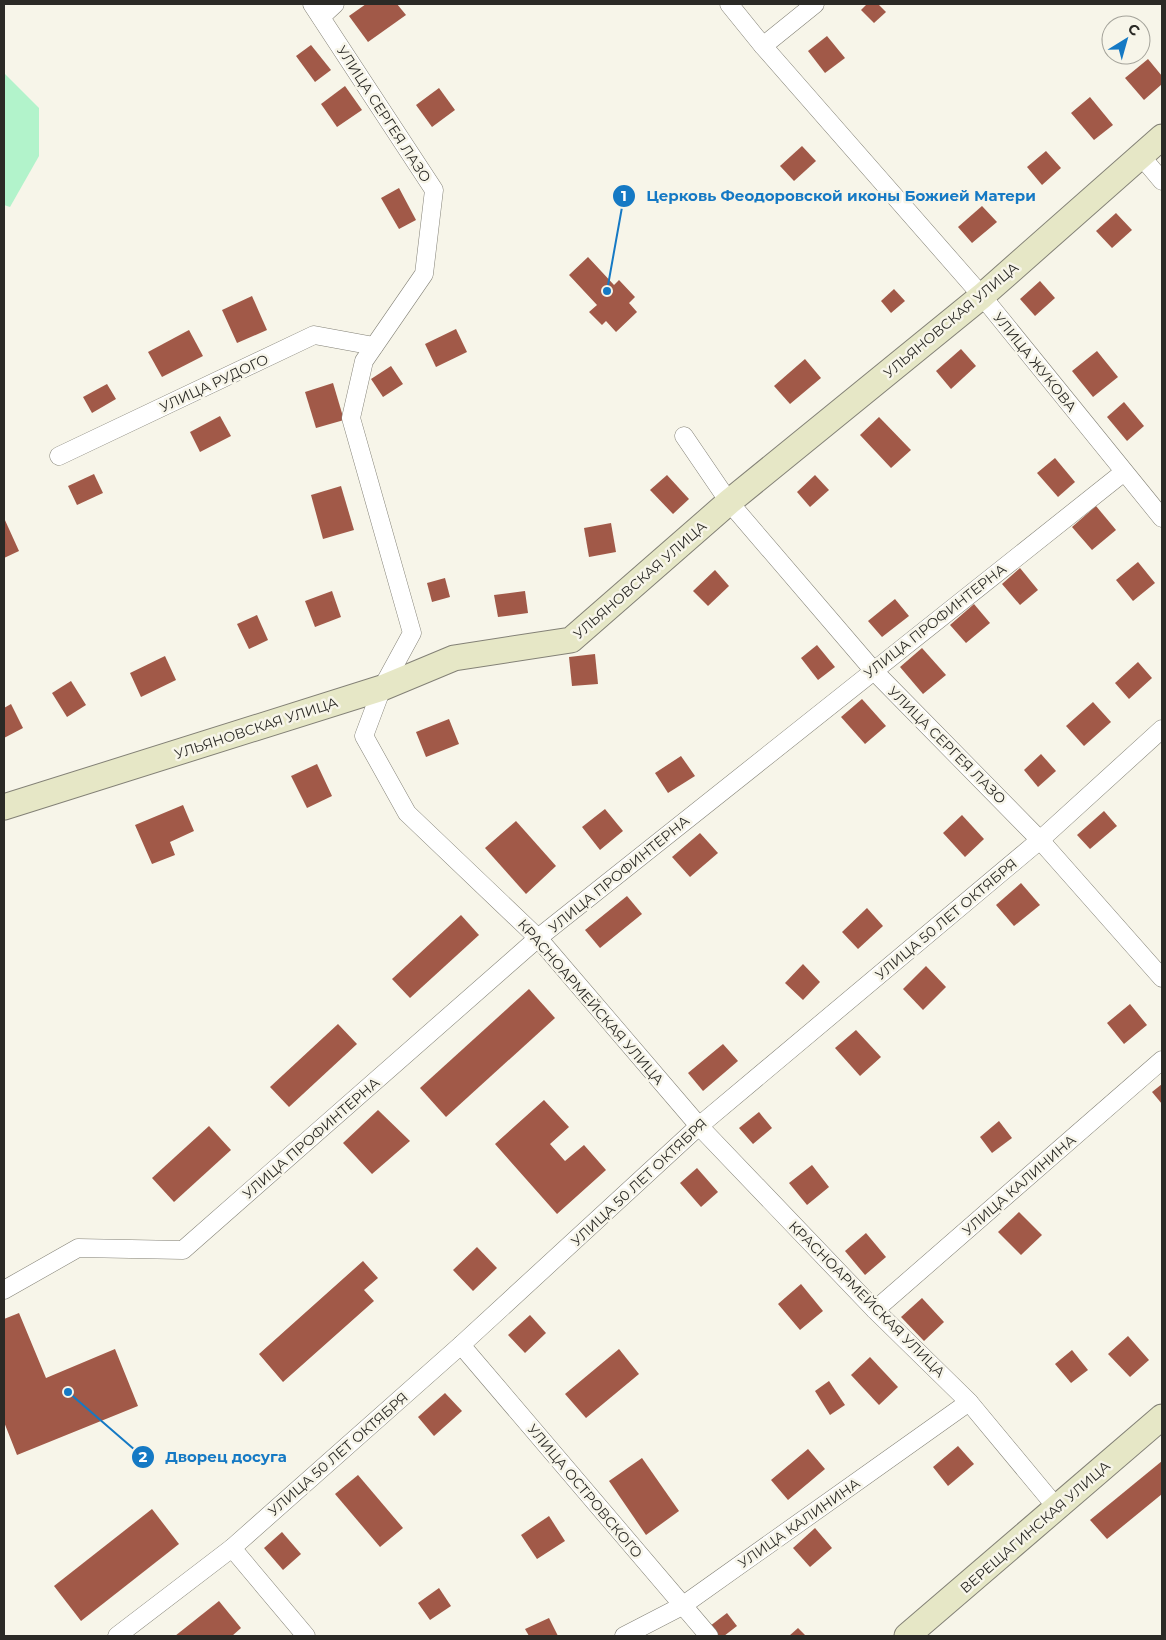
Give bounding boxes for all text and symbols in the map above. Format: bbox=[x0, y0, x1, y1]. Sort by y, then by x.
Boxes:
north arrow bbox=[1101, 15, 1151, 65]
text: С bbox=[1124, 19, 1143, 40]
street label: УЛИЦА СЕРГЕЯ ЛАЗО bbox=[333, 42, 435, 186]
callout: Церковь Феодоровской иконы Божией Матери bbox=[611, 181, 1046, 211]
text: 1 bbox=[621, 186, 627, 205]
text: Церковь Феодоровской иконы Божией Матери bbox=[646, 186, 1036, 205]
street label: УЛЬЯНОВСКАЯ УЛИЦА bbox=[880, 258, 1023, 382]
street label: УЛИЦА ЖУКОВА bbox=[989, 309, 1081, 416]
street label: УЛИЦА РУДОГО bbox=[157, 350, 271, 416]
street label: УЛЬЯНОВСКАЯ УЛИЦА bbox=[570, 517, 711, 643]
street label: УЛИЦА ПРОФИНТЕРНА bbox=[860, 559, 1010, 682]
street label: УЛИЦА СЕРГЕЯ ЛАЗО bbox=[884, 682, 1010, 808]
street label: УЛЬЯНОВСКАЯ УЛИЦА bbox=[172, 693, 340, 763]
street label: УЛИЦА ПРОФИНТЕРНА bbox=[545, 811, 693, 936]
street label: УЛИЦА 50 ЛЕТ ОКТЯБРЯ bbox=[871, 854, 1021, 984]
street label: КРАСНОАРМЕЙСКАЯ УЛИЦА bbox=[514, 915, 668, 1089]
street label: УЛИЦА ПРОФИНТЕРНА bbox=[239, 1073, 384, 1202]
street label: УЛИЦА 50 ЛЕТ ОКТЯБРЯ bbox=[567, 1114, 711, 1250]
street label: УЛИЦА КАЛИНИНА bbox=[959, 1130, 1080, 1239]
street label: КРАСНОАРМЕЙСКАЯ УЛИЦА bbox=[785, 1217, 949, 1381]
street label: УЛИЦА 50 ЛЕТ ОКТЯБРЯ bbox=[264, 1388, 412, 1520]
street label: УЛИЦА ОСТРОВСКОГО bbox=[524, 1420, 646, 1562]
callout: Дворец досуга bbox=[131, 1442, 297, 1472]
text: 2 bbox=[139, 1447, 148, 1466]
text: Дворец досуга bbox=[165, 1447, 287, 1466]
street label: ВЕРЕЩАГИНСКАЯ УЛИЦА bbox=[956, 1457, 1114, 1597]
street label: УЛИЦА КАЛИНИНА bbox=[735, 1474, 864, 1572]

